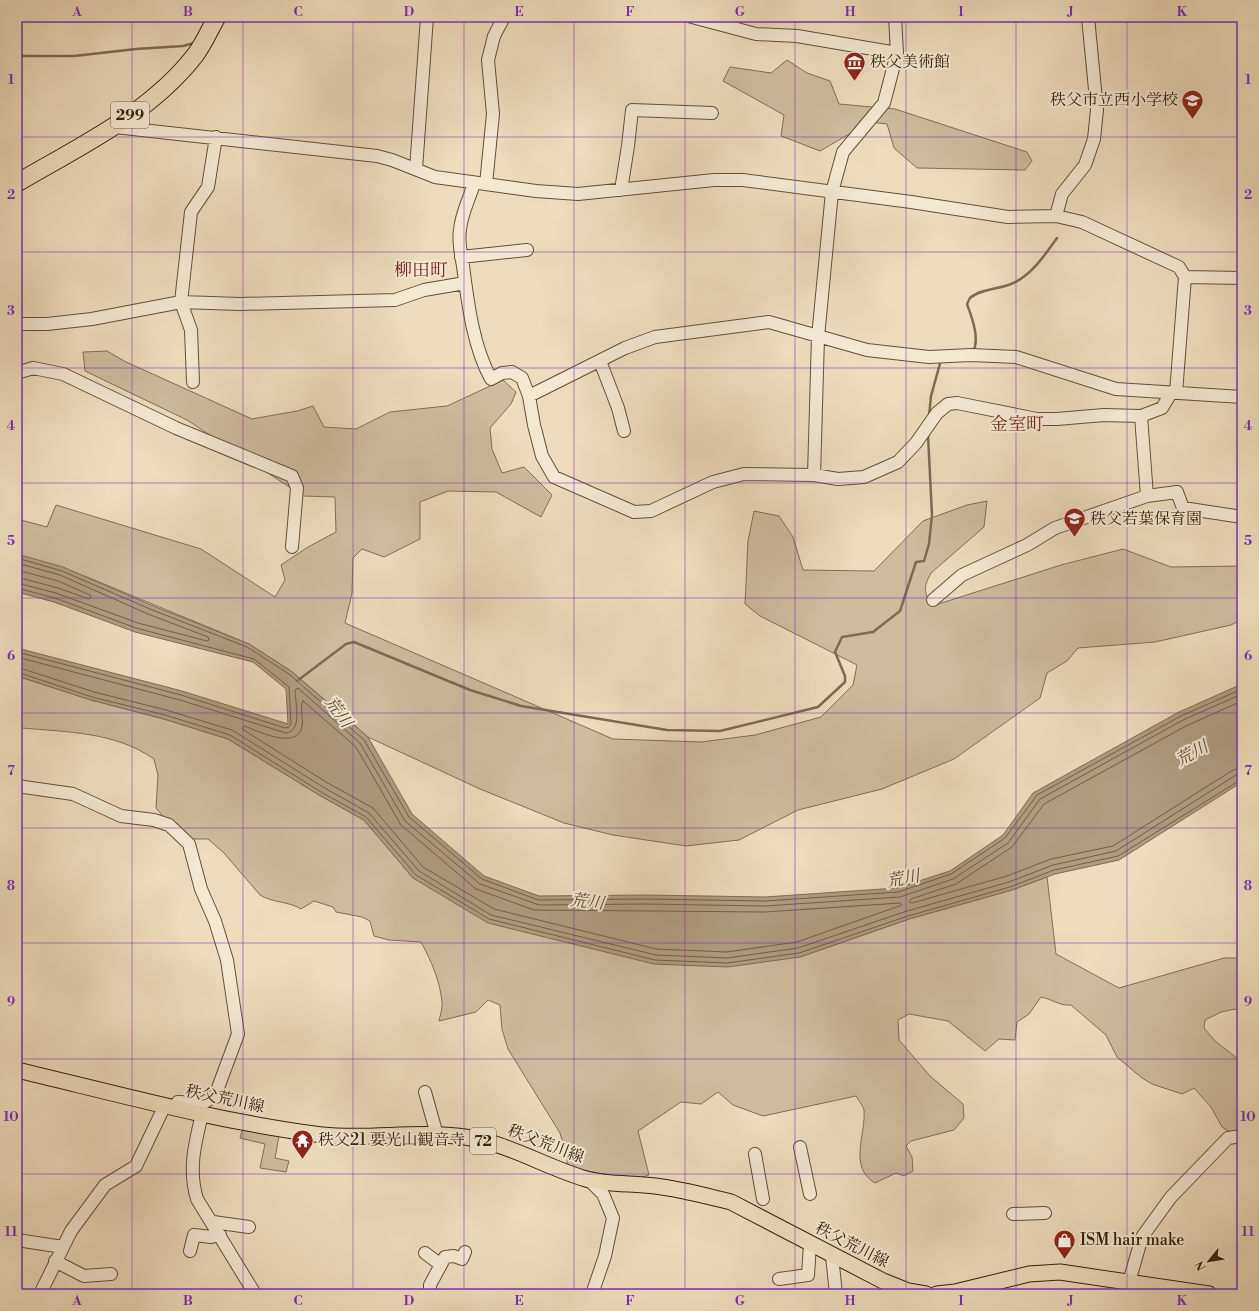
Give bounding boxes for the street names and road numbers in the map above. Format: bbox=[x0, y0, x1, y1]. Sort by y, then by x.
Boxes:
road number: 299 bbox=[111, 102, 149, 128]
street label: 秩父荒川線 bbox=[184, 1081, 266, 1117]
street label: 秩父荒川線 bbox=[505, 1120, 587, 1168]
road number: 72 bbox=[470, 1128, 496, 1154]
street label: 秩父荒川線 bbox=[812, 1218, 892, 1272]

